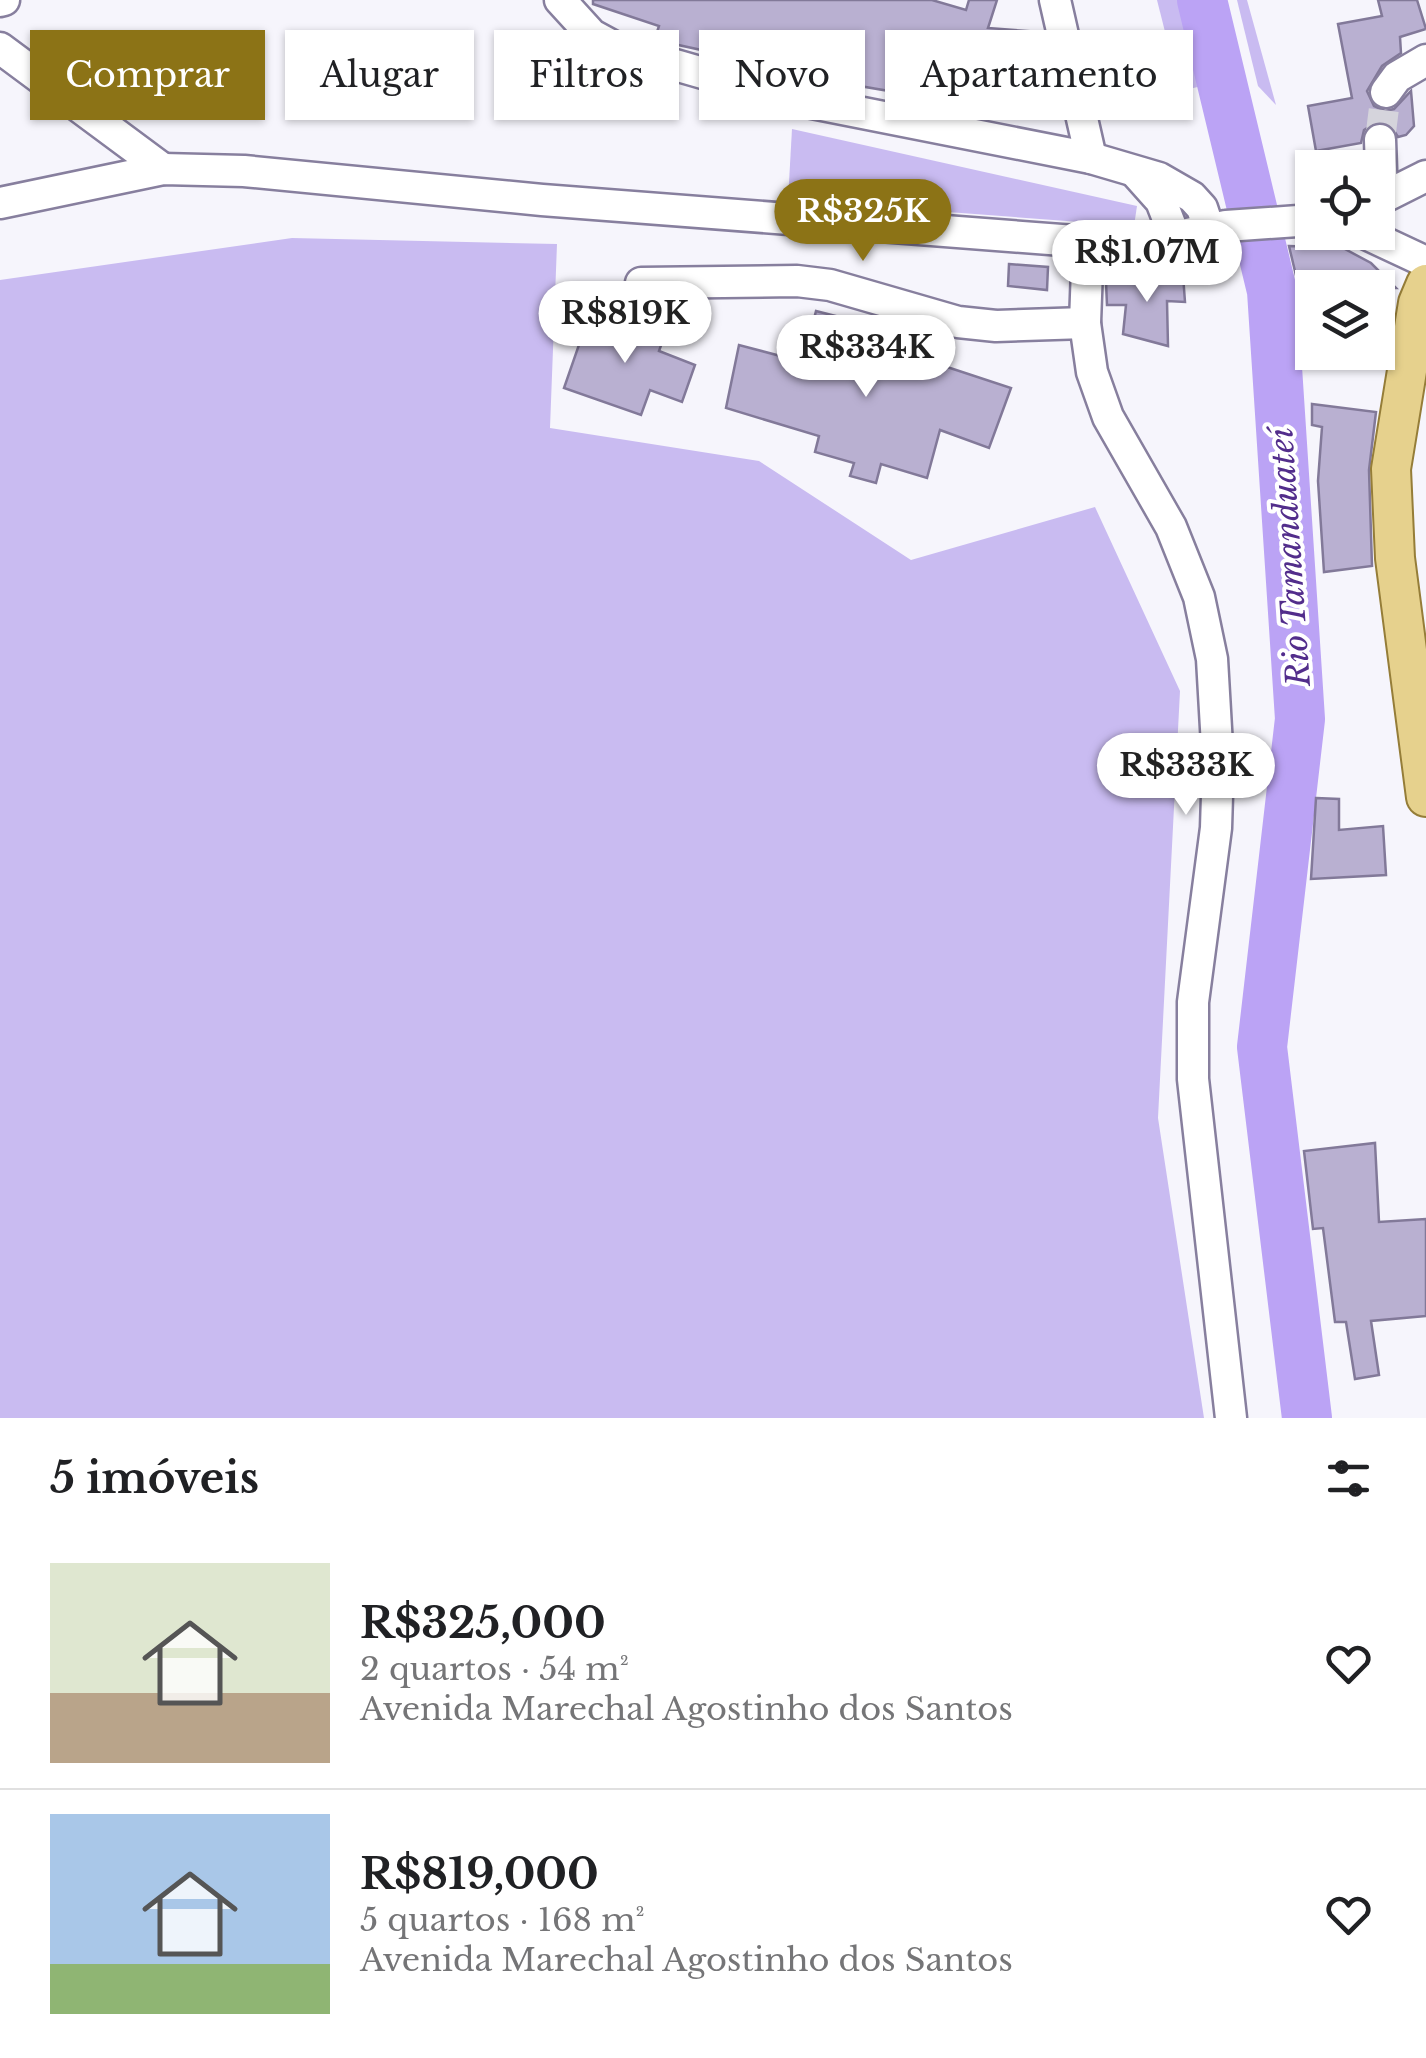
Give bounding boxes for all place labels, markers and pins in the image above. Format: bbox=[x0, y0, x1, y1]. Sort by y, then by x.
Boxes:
pin: R$325K bbox=[782, 179, 944, 264]
pin: R$1.07M bbox=[1055, 220, 1239, 305]
pin: R$819K bbox=[544, 281, 706, 366]
pin: R$334K bbox=[785, 315, 947, 400]
pin: R$333K bbox=[1105, 733, 1267, 818]

